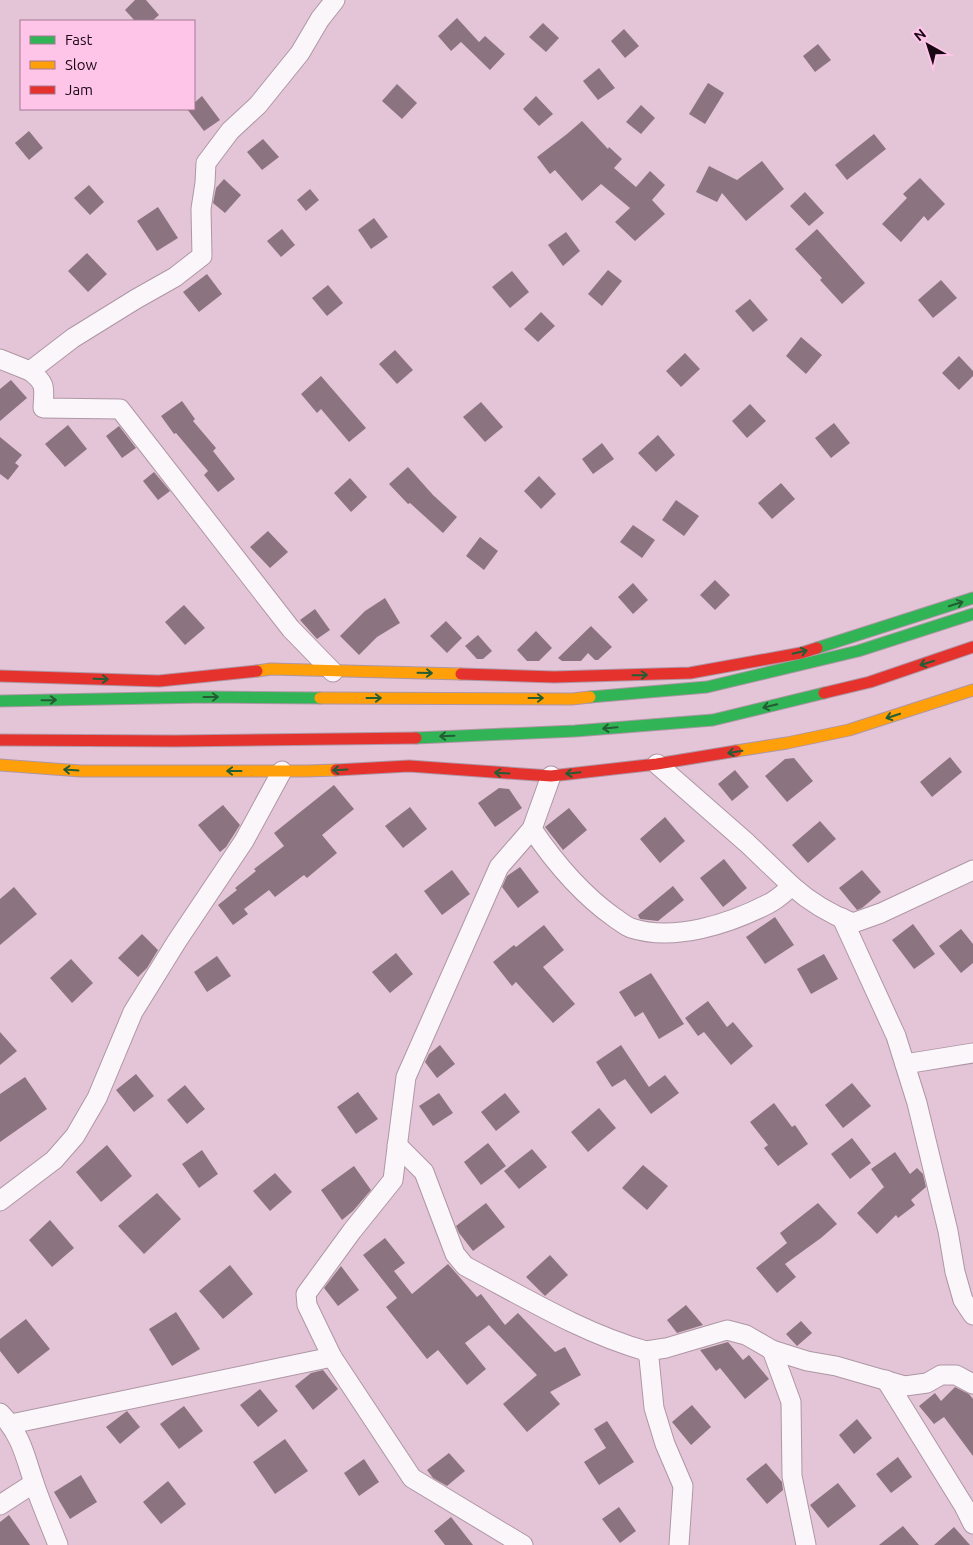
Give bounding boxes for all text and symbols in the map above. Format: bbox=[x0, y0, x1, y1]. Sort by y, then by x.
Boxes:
legend bbox=[20, 20, 195, 110]
north arrow bbox=[903, 20, 953, 70]
text: N bbox=[911, 25, 929, 44]
text: Fast bbox=[65, 31, 93, 48]
text: Slow bbox=[65, 56, 98, 73]
text: Jam bbox=[65, 81, 93, 98]
one-way arrow bbox=[947, 599, 963, 608]
one-way arrow bbox=[792, 647, 808, 656]
one-way arrow bbox=[919, 659, 935, 668]
one-way arrow bbox=[416, 668, 433, 678]
one-way arrow bbox=[632, 670, 648, 679]
one-way arrow bbox=[93, 674, 109, 683]
one-way arrow bbox=[202, 692, 219, 702]
one-way arrow bbox=[365, 693, 381, 703]
one-way arrow bbox=[528, 694, 544, 703]
one-way arrow bbox=[40, 695, 56, 705]
one-way arrow bbox=[763, 702, 779, 711]
one-way arrow bbox=[886, 711, 902, 721]
one-way arrow bbox=[602, 723, 618, 733]
one-way arrow bbox=[440, 732, 456, 741]
one-way arrow bbox=[728, 747, 744, 757]
one-way arrow bbox=[63, 765, 79, 775]
one-way arrow bbox=[332, 765, 348, 774]
one-way arrow bbox=[226, 766, 242, 776]
one-way arrow bbox=[494, 768, 510, 777]
one-way arrow bbox=[566, 768, 582, 778]

